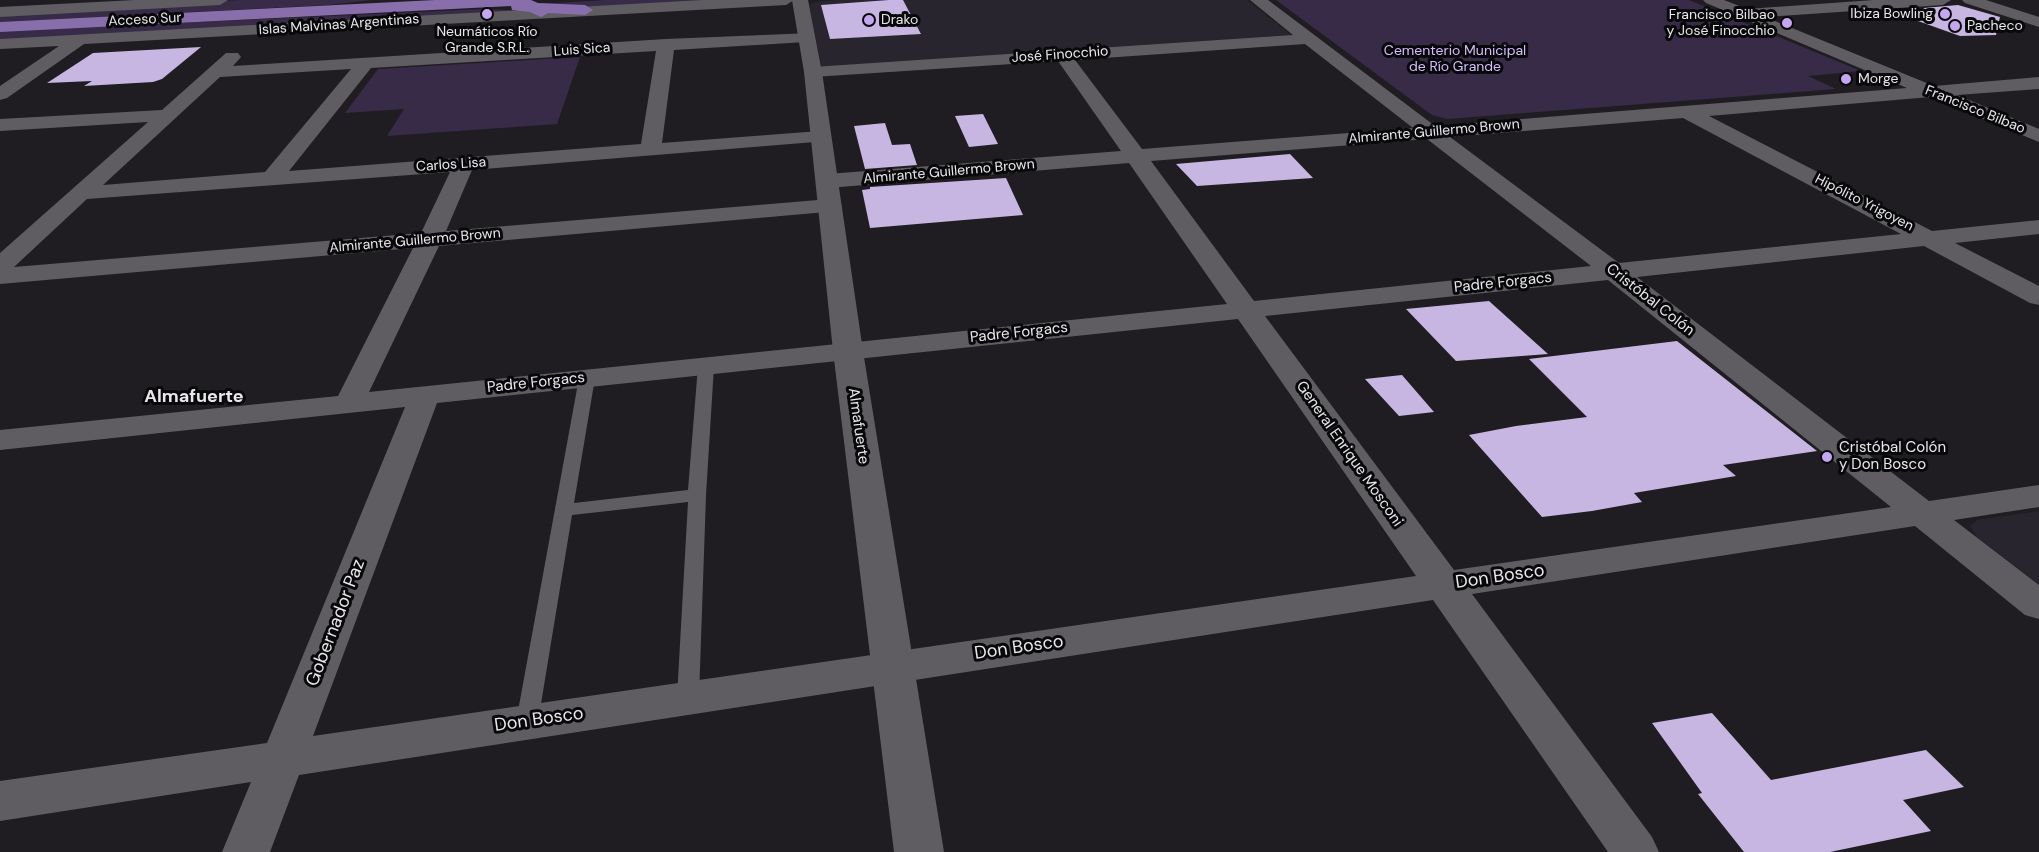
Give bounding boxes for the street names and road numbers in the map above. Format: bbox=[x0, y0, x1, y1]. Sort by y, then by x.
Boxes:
street label: Acceso Sur bbox=[108, 10, 182, 30]
street label: Islas Malvinas Argentinas bbox=[258, 11, 420, 39]
street label: Luis Sica bbox=[553, 40, 611, 60]
street label: José Finocchio bbox=[1011, 43, 1109, 67]
street label: Francisco Bilbao bbox=[1923, 82, 2027, 138]
street label: Almirante Guillermo Brown bbox=[1348, 116, 1520, 148]
street label: Carlos Lisa bbox=[415, 154, 487, 176]
street label: Almirante Guillermo Brown bbox=[863, 156, 1035, 188]
street label: Hipólito Yrigoyen bbox=[1812, 171, 1916, 235]
street label: Almirante Guillermo Brown bbox=[329, 225, 501, 257]
street label: Cristóbal Colón bbox=[1602, 260, 1698, 340]
street label: Padre Forgacs bbox=[1453, 269, 1553, 297]
street label: Padre Forgacs bbox=[969, 319, 1069, 347]
street label: Padre Forgacs bbox=[486, 369, 586, 397]
street label: General Enrique Mosconi bbox=[1292, 378, 1406, 530]
street label: Almafuerte bbox=[844, 387, 872, 465]
street label: Gobernador Paz bbox=[302, 557, 370, 689]
street label: Don Bosco bbox=[1454, 560, 1546, 594]
street label: Don Bosco bbox=[973, 631, 1065, 665]
street label: Don Bosco bbox=[493, 703, 585, 737]

